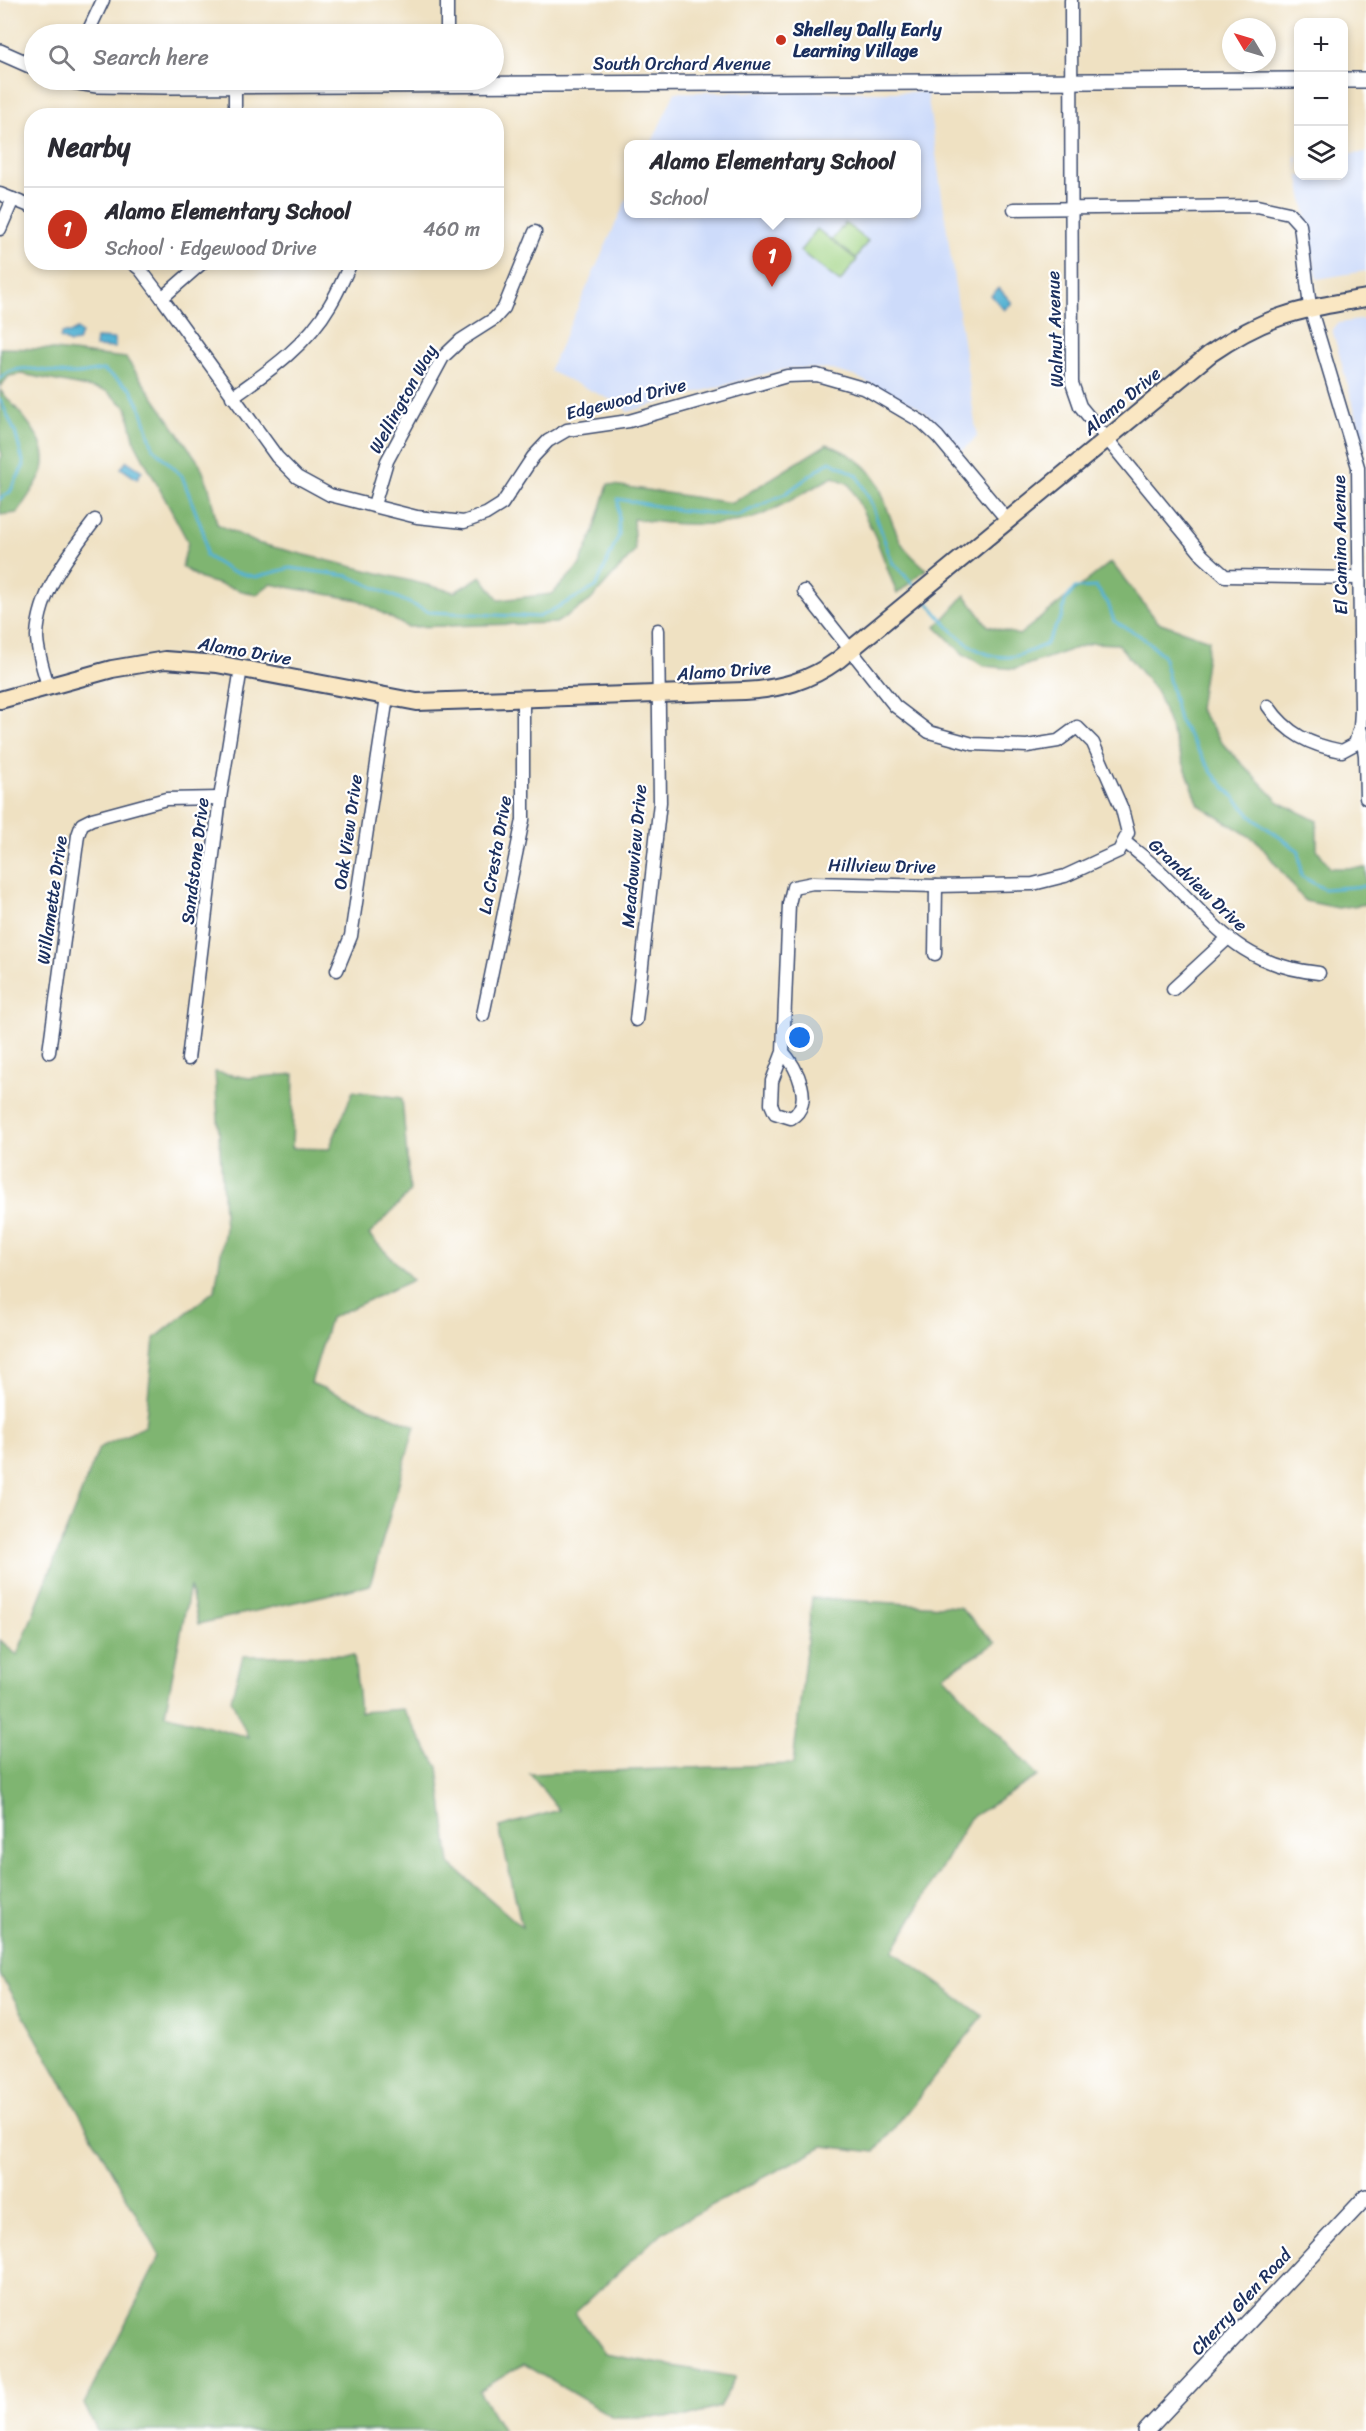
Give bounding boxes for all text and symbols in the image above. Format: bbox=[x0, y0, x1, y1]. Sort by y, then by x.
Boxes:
place label: Shelley Dally Early Learning Village bbox=[792, 14, 942, 67]
north arrow bbox=[1222, 18, 1276, 72]
map controls bbox=[1294, 18, 1348, 180]
button: + bbox=[1294, 18, 1348, 72]
search box bbox=[24, 24, 504, 90]
marker: Shelley Dally Early Learning Village bbox=[774, 33, 788, 47]
text: Search here bbox=[93, 38, 209, 77]
icon: search bbox=[45, 41, 78, 74]
street label: South Orchard Avenue bbox=[593, 48, 771, 80]
button: − bbox=[1294, 72, 1348, 126]
text: Nearby bbox=[48, 124, 130, 170]
button: layers bbox=[1294, 126, 1348, 180]
popup bbox=[624, 140, 921, 218]
text: Alamo Elementary School bbox=[650, 142, 895, 181]
text: School bbox=[650, 181, 709, 216]
text: Alamo Elementary School bbox=[105, 192, 351, 231]
text: 1 bbox=[63, 212, 72, 247]
text: 460 m bbox=[423, 212, 480, 247]
text: School · Edgewood Drive bbox=[105, 231, 317, 266]
pin: 1 bbox=[752, 238, 792, 287]
street label: Walnut Avenue bbox=[1037, 270, 1073, 388]
street label: Wellington Way bbox=[360, 338, 447, 460]
street label: Alamo Drive bbox=[1075, 358, 1168, 444]
street label: Edgewood Drive bbox=[562, 369, 690, 429]
street label: El Camino Avenue bbox=[1323, 475, 1357, 615]
street label: Alamo Drive bbox=[195, 627, 294, 675]
street label: Alamo Drive bbox=[675, 652, 772, 690]
street label: Oak View Drive bbox=[324, 772, 372, 892]
street label: Meadowview Drive bbox=[612, 783, 656, 929]
street label: La Cresta Drive bbox=[469, 793, 521, 917]
street label: Sandstone Drive bbox=[171, 796, 219, 926]
street label: Grandview Drive bbox=[1141, 830, 1255, 940]
street label: Willamette Drive bbox=[27, 833, 77, 966]
street label: Hillview Drive bbox=[828, 849, 936, 883]
your location bbox=[785, 1023, 814, 1052]
street label: Cherry Glen Road bbox=[1182, 2240, 1301, 2363]

